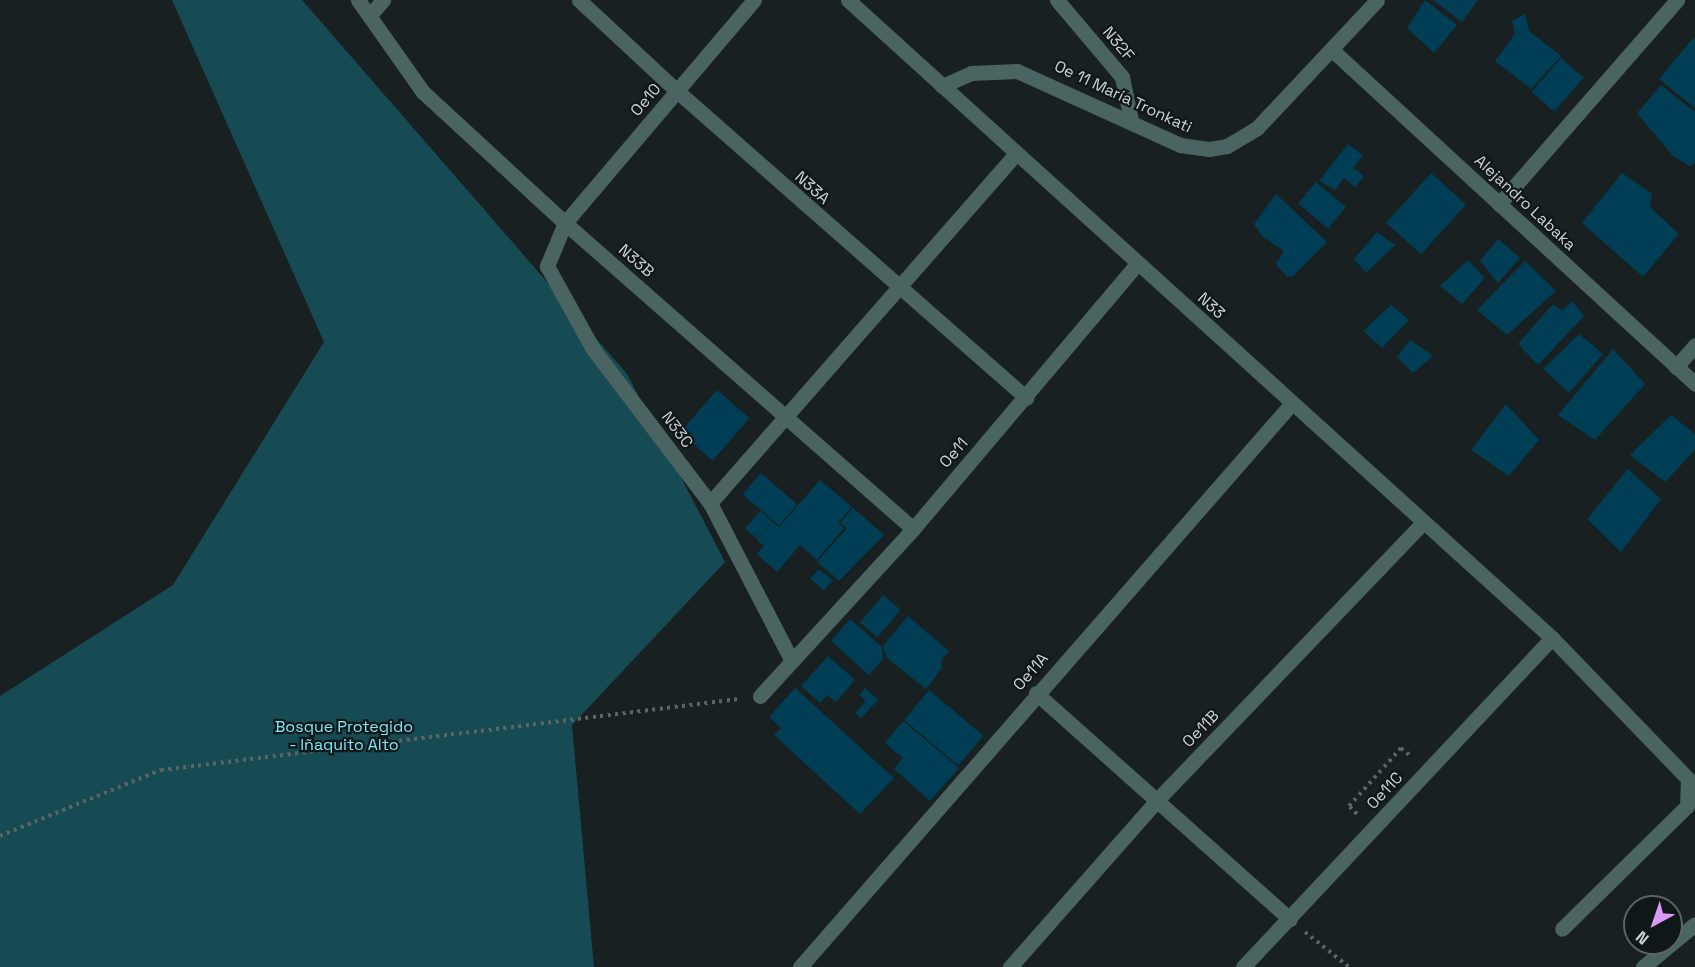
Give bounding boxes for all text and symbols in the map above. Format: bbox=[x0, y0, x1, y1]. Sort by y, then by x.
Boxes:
street label: N32F bbox=[1098, 23, 1138, 65]
street label: Oe 11 María Tronkati bbox=[1051, 57, 1195, 137]
street label: Oe10 bbox=[627, 80, 665, 120]
street label: Alejandro Labaka bbox=[1470, 151, 1580, 255]
street label: N33A bbox=[791, 167, 833, 209]
street label: N33B bbox=[614, 240, 658, 282]
street label: N33 bbox=[1193, 289, 1229, 323]
street label: N33C bbox=[657, 408, 697, 452]
street label: Oe11 bbox=[936, 434, 972, 472]
street label: Oe11A bbox=[1009, 649, 1053, 695]
street label: Oe11B bbox=[1179, 706, 1223, 752]
park label: Bosque Protegido - Iñaquito Alto bbox=[275, 717, 413, 755]
street label: Oe11C bbox=[1363, 768, 1407, 814]
north arrow bbox=[1623, 895, 1683, 955]
text: N bbox=[1632, 926, 1653, 949]

